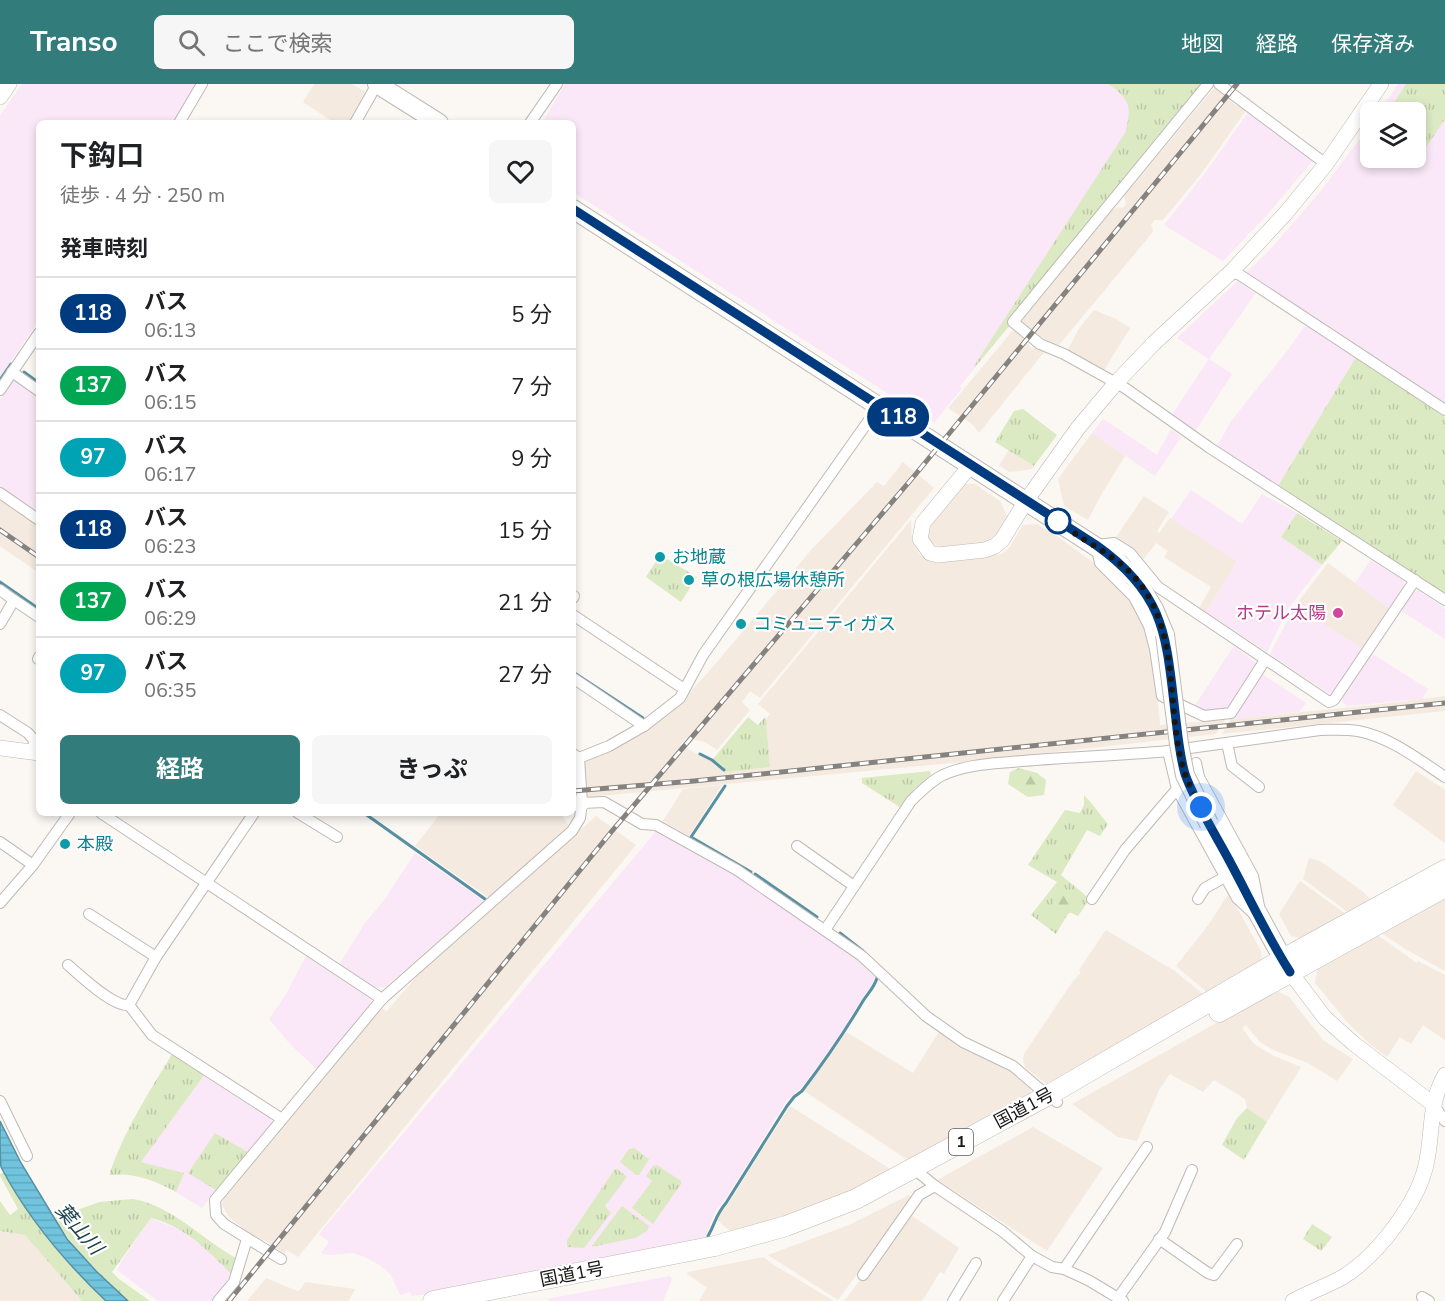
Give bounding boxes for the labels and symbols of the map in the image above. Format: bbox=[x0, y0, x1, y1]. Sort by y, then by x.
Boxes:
line badge: 118 bbox=[864, 398, 932, 436]
unlabelled marker bbox=[1045, 508, 1071, 534]
place label: お地蔵 bbox=[672, 545, 726, 569]
marker: お地蔵 bbox=[653, 550, 667, 564]
place label: 草の根広場休憩所 bbox=[701, 568, 845, 592]
marker: 草の根広場休憩所 bbox=[682, 573, 696, 587]
place label: ホテル太陽 bbox=[1236, 601, 1326, 625]
marker: ホテル太陽 bbox=[1331, 606, 1345, 620]
place label: コミュニティガス bbox=[753, 612, 896, 636]
marker: コミュニティガス bbox=[734, 617, 748, 631]
your location bbox=[1186, 792, 1216, 822]
place label: 本殿 bbox=[77, 832, 113, 856]
marker: 本殿 bbox=[58, 837, 72, 851]
street label: 国道1号 bbox=[990, 1082, 1058, 1134]
road number: 1 bbox=[949, 1129, 973, 1155]
water label: 葉山川 bbox=[49, 1198, 110, 1262]
street label: 国道1号 bbox=[538, 1256, 606, 1292]

